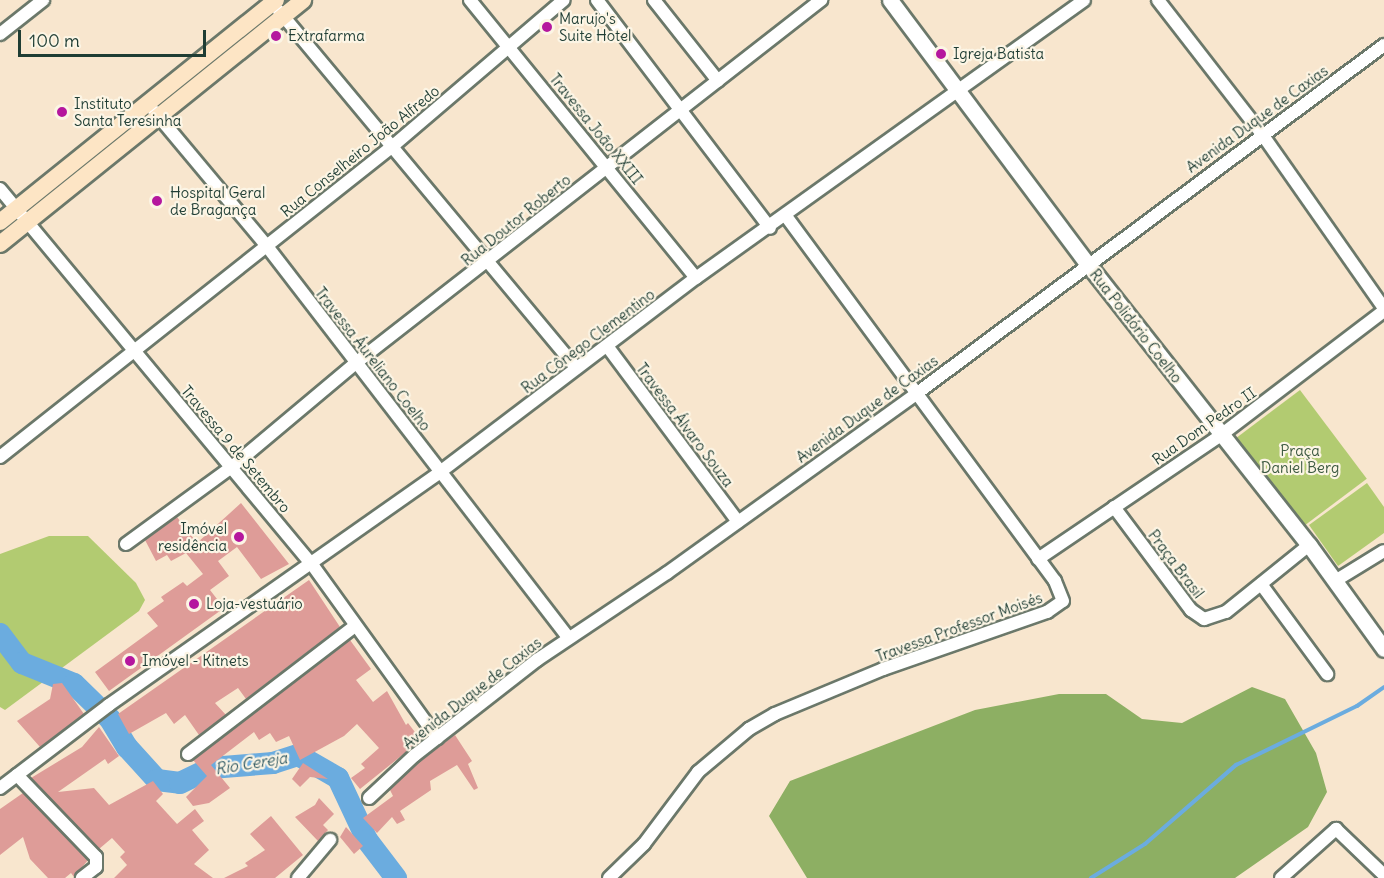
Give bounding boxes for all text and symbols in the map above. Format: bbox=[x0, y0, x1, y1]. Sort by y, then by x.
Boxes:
place label: Marujo's Suite Hotel bbox=[559, 9, 631, 44]
scale bar bbox=[21, 18, 208, 56]
marker: Marujo's Suite Hotel bbox=[540, 20, 554, 34]
place label: Extrafarma bbox=[288, 27, 365, 45]
text: 100 m bbox=[29, 29, 80, 52]
marker: Extrafarma bbox=[269, 29, 283, 43]
place label: Igreja Batista bbox=[953, 45, 1044, 63]
marker: Igreja Batista bbox=[934, 47, 948, 61]
street label: Avenida Duque de Caxias bbox=[1183, 62, 1331, 176]
street label: Travessa João XXIII bbox=[546, 70, 646, 188]
street label: Rua Conselheiro João Alfredo bbox=[277, 81, 443, 221]
place label: Instituto Santa Teresinha bbox=[74, 94, 181, 129]
marker: Instituto Santa Teresinha bbox=[55, 105, 69, 119]
street label: Rua Doutor Roberto bbox=[458, 170, 574, 270]
place label: Hospital Geral de Bragança bbox=[170, 183, 265, 218]
marker: Hospital Geral de Bragança bbox=[148, 192, 166, 210]
street label: Rua Polidório Coelho bbox=[1086, 265, 1186, 387]
street label: Travessa Áureliano Coelho bbox=[311, 284, 435, 434]
street label: Rua Cônego Clementino bbox=[518, 285, 658, 397]
street label: Avenida Duque de Caxias bbox=[793, 352, 941, 466]
street label: Travessa Álvaro Souza bbox=[633, 360, 737, 490]
street label: Travessa 9 de Setembro bbox=[178, 382, 294, 516]
street label: Rua Dom Pedro II bbox=[1149, 383, 1259, 469]
park label: Praça Daniel Berg bbox=[1261, 441, 1339, 476]
place label: Imóvel residência bbox=[158, 519, 227, 554]
street label: Praça Brasil bbox=[1144, 526, 1208, 602]
marker: Imóvel residência bbox=[232, 530, 246, 544]
street label: Travessa Professor Moisés bbox=[873, 588, 1045, 666]
place label: Loja-vestuário bbox=[206, 595, 303, 613]
marker: Loja-vestuário bbox=[187, 597, 201, 611]
street label: Avenida Duque de Caxias bbox=[399, 633, 545, 753]
place label: Imóvel - Kitnets bbox=[142, 652, 249, 670]
marker: Imóvel - Kitnets bbox=[123, 654, 137, 668]
water label: Rio Cereja bbox=[214, 748, 288, 778]

